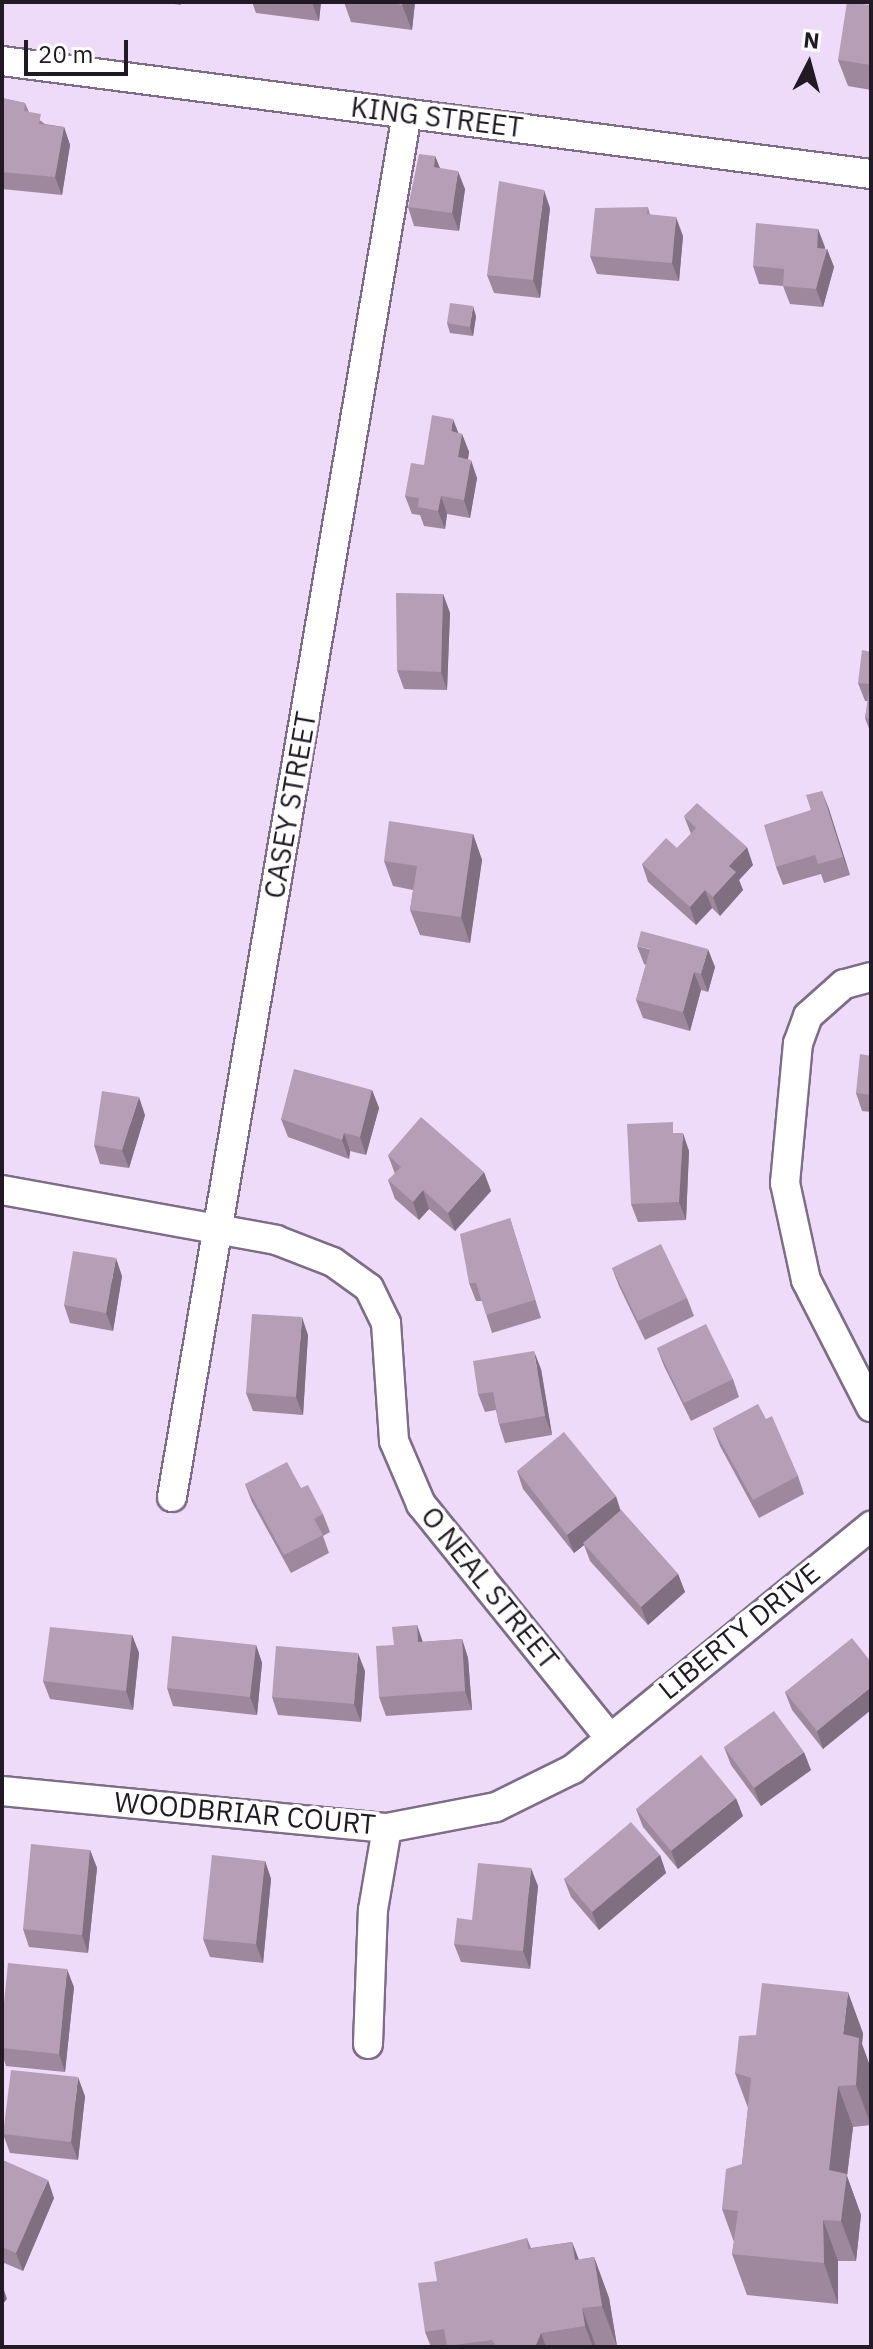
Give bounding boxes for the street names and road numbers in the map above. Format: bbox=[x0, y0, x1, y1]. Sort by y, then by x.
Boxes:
street label: KING STREET bbox=[349, 90, 525, 144]
street label: CASEY STREET bbox=[257, 709, 323, 901]
street label: O NEAL STREET bbox=[414, 1500, 566, 1676]
street label: LIBERTY DRIVE bbox=[652, 1556, 826, 1706]
street label: WOODBRIAR COURT bbox=[113, 1785, 377, 1841]

